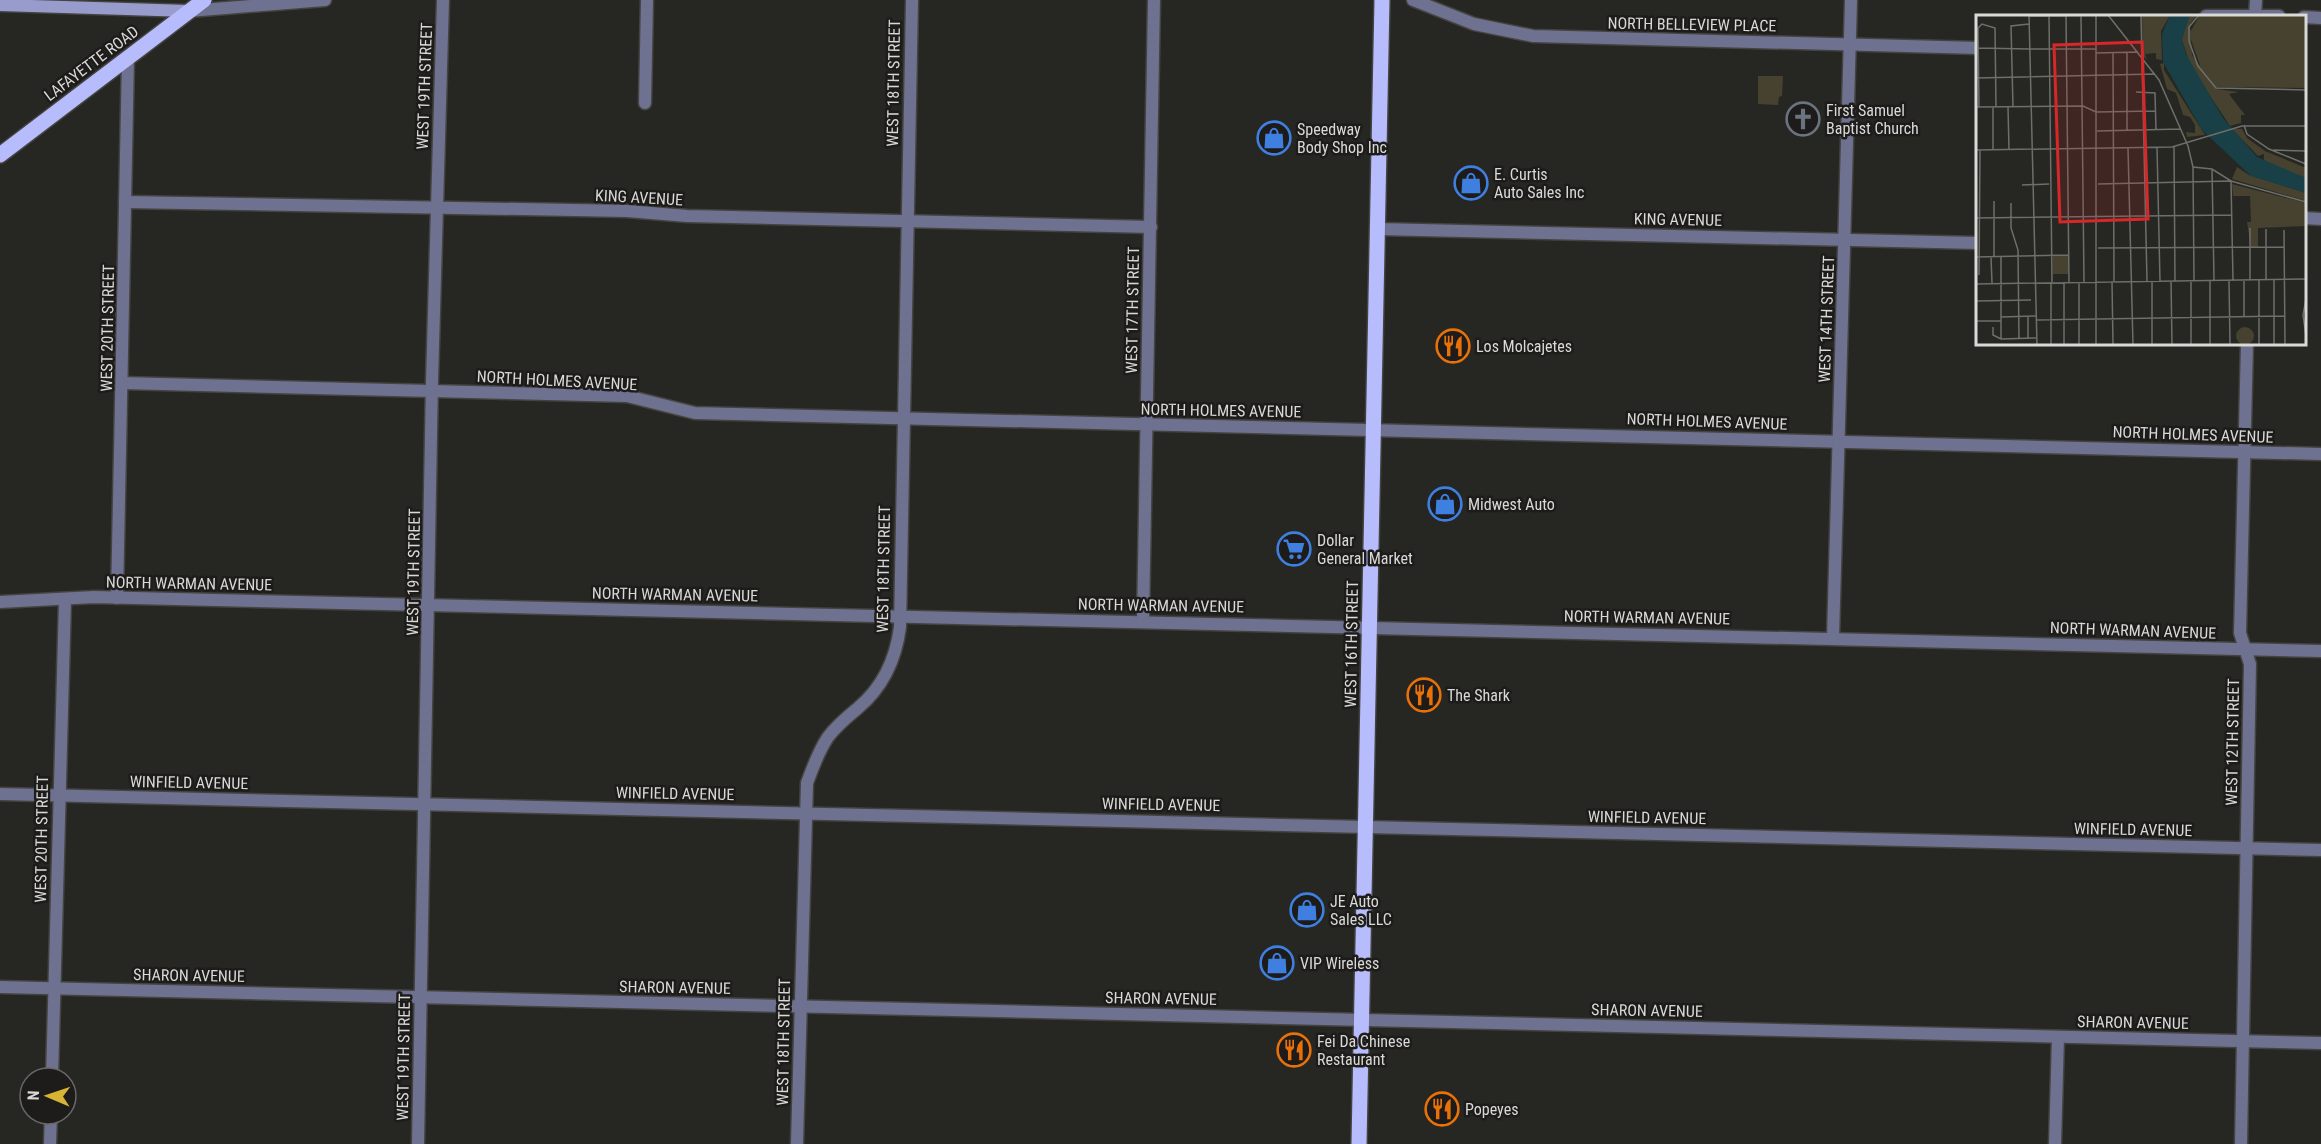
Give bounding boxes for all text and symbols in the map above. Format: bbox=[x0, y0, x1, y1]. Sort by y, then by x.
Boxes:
street label: NORTH BELLEVIEW PLACE bbox=[1607, 14, 1777, 35]
inset map bbox=[1976, 15, 2306, 345]
street label: WEST 18TH STREET bbox=[883, 19, 904, 147]
street label: LAFAYETTE ROAD bbox=[40, 22, 142, 105]
street label: WEST 19TH STREET bbox=[413, 22, 436, 150]
church icon: First Samuel Baptist Church bbox=[1785, 101, 1821, 137]
place label: First Samuel Baptist Church bbox=[1826, 101, 1919, 138]
shop icon: Speedway Body Shop Inc bbox=[1256, 120, 1292, 156]
place label: Speedway Body Shop Inc bbox=[1297, 120, 1387, 157]
shop icon: E. Curtis Auto Sales Inc bbox=[1453, 165, 1489, 201]
place label: E. Curtis Auto Sales Inc bbox=[1494, 165, 1584, 202]
street label: KING AVENUE bbox=[594, 186, 683, 209]
street label: KING AVENUE bbox=[1634, 209, 1722, 230]
street label: WEST 17TH STREET bbox=[1122, 246, 1143, 374]
street label: WEST 14TH STREET bbox=[1815, 255, 1838, 383]
street label: WEST 20TH STREET bbox=[97, 264, 118, 392]
restaurant icon: Los Molcajetes bbox=[1435, 328, 1471, 364]
place label: Los Molcajetes bbox=[1476, 337, 1572, 356]
street label: NORTH HOLMES AVENUE bbox=[476, 367, 638, 394]
street label: NORTH HOLMES AVENUE bbox=[1140, 400, 1302, 421]
street label: NORTH HOLMES AVENUE bbox=[1626, 409, 1788, 434]
street label: NORTH HOLMES AVENUE bbox=[2112, 422, 2274, 447]
shop icon: Midwest Auto bbox=[1427, 486, 1463, 522]
place label: Midwest Auto bbox=[1468, 495, 1555, 514]
street label: WEST 18TH STREET bbox=[873, 505, 894, 633]
street label: WEST 19TH STREET bbox=[403, 508, 424, 636]
supermarket icon: Dollar General Market bbox=[1276, 531, 1312, 567]
place label: Dollar General Market bbox=[1317, 531, 1413, 568]
street label: NORTH WARMAN AVENUE bbox=[106, 573, 272, 594]
street label: WEST 16TH STREET bbox=[1341, 580, 1362, 708]
street label: NORTH WARMAN AVENUE bbox=[592, 584, 758, 605]
street label: NORTH WARMAN AVENUE bbox=[1078, 595, 1244, 616]
street label: NORTH WARMAN AVENUE bbox=[1564, 607, 1730, 628]
street label: NORTH WARMAN AVENUE bbox=[2050, 618, 2216, 643]
restaurant icon: The Shark bbox=[1406, 677, 1442, 713]
street label: WEST 12TH STREET bbox=[2222, 678, 2243, 806]
place label: The Shark bbox=[1447, 686, 1511, 705]
street label: WINFIELD AVENUE bbox=[130, 772, 248, 793]
street label: WEST 20TH STREET bbox=[31, 775, 52, 903]
street label: WINFIELD AVENUE bbox=[616, 783, 734, 804]
street label: WINFIELD AVENUE bbox=[1102, 794, 1220, 815]
street label: WINFIELD AVENUE bbox=[1588, 807, 1706, 828]
street label: WINFIELD AVENUE bbox=[2074, 819, 2192, 840]
shop icon: JE Auto Sales LLC bbox=[1289, 892, 1325, 928]
place label: JE Auto Sales LLC bbox=[1330, 892, 1392, 929]
shop icon: VIP Wireless bbox=[1259, 945, 1295, 981]
place label: VIP Wireless bbox=[1300, 954, 1379, 973]
street label: SHARON AVENUE bbox=[133, 965, 245, 986]
street label: SHARON AVENUE bbox=[619, 977, 731, 998]
street label: WEST 18TH STREET bbox=[773, 978, 794, 1106]
street label: SHARON AVENUE bbox=[1105, 988, 1217, 1009]
street label: WEST 19TH STREET bbox=[393, 993, 414, 1121]
street label: SHARON AVENUE bbox=[1591, 1000, 1703, 1021]
street label: SHARON AVENUE bbox=[2077, 1012, 2189, 1033]
restaurant icon: Fei Da Chinese Restaurant bbox=[1276, 1032, 1312, 1068]
place label: Fei Da Chinese Restaurant bbox=[1317, 1032, 1410, 1069]
north arrow bbox=[18, 1066, 78, 1126]
text: N bbox=[24, 1090, 43, 1101]
restaurant icon: Popeyes bbox=[1424, 1091, 1460, 1127]
place label: Popeyes bbox=[1465, 1100, 1518, 1119]

